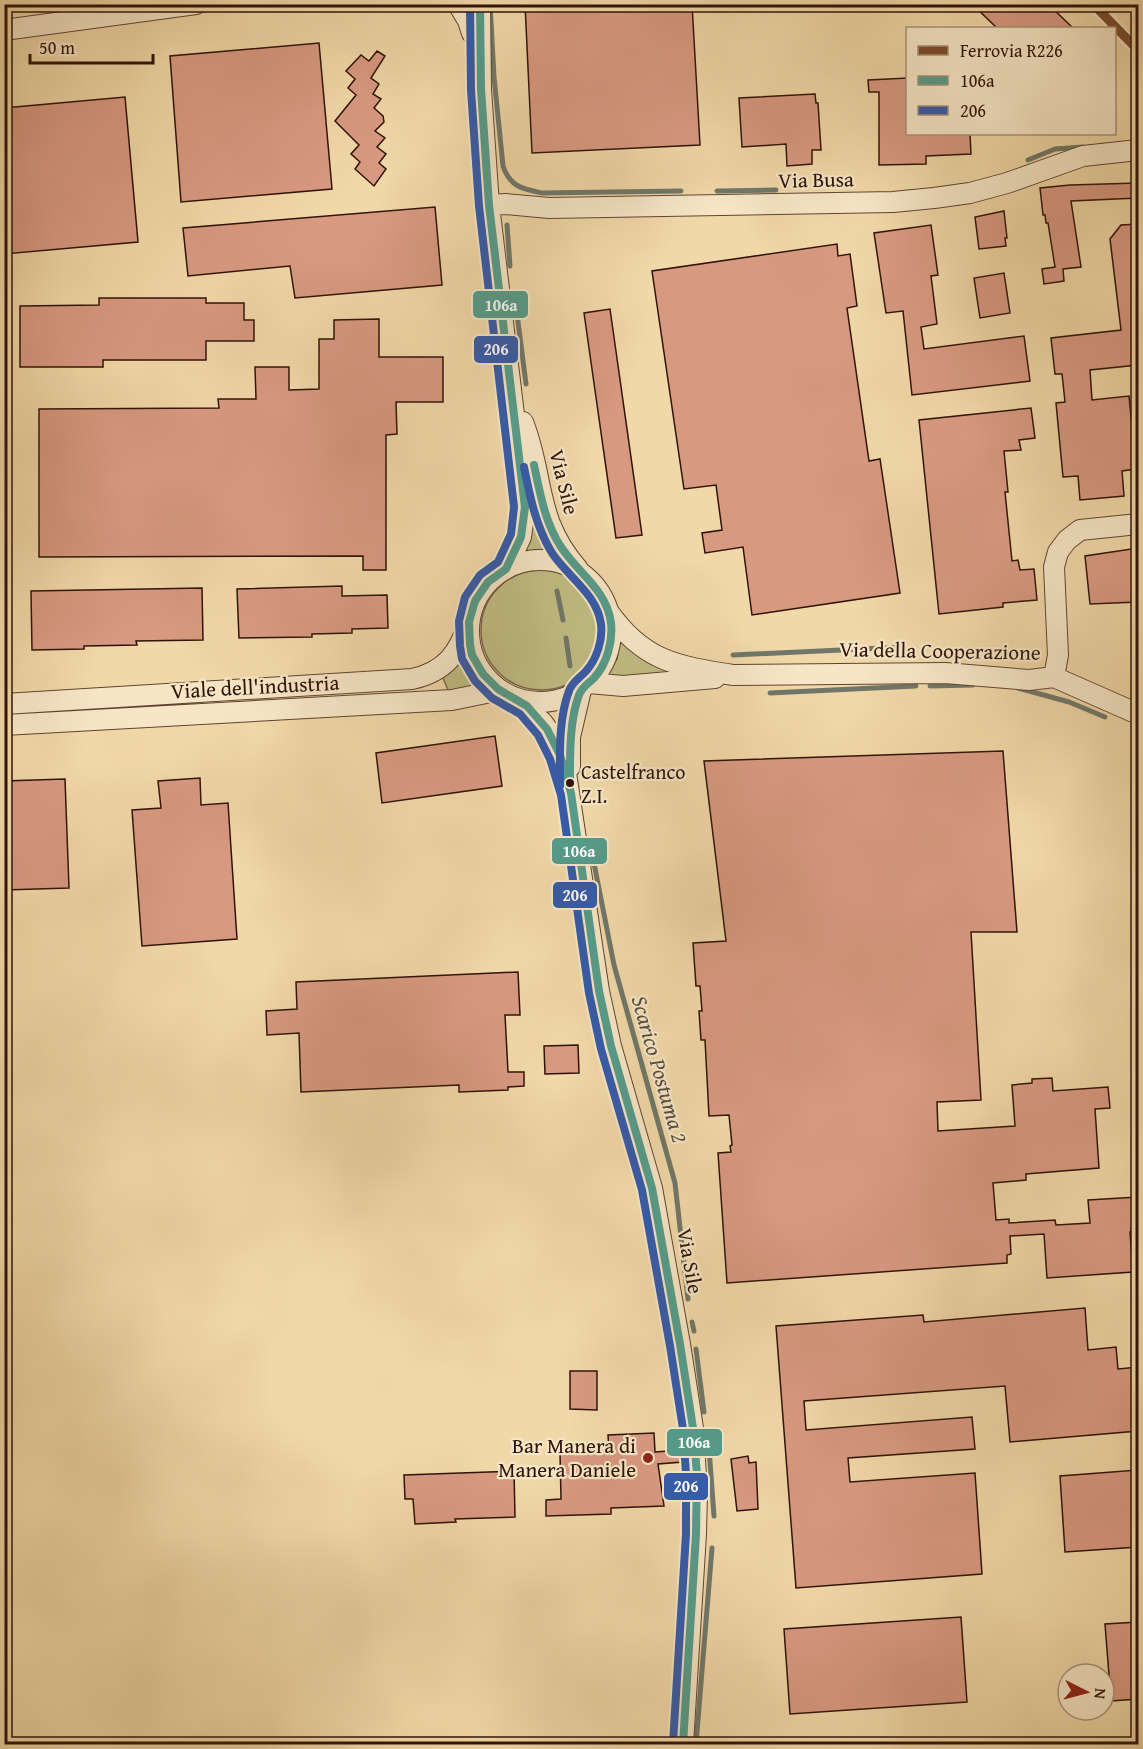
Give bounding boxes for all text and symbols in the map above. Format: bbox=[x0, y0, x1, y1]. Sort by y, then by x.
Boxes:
scale bar bbox=[30, 27, 153, 65]
legend bbox=[906, 27, 1116, 135]
text: 50 m bbox=[39, 34, 75, 61]
text: Ferrovia R226 bbox=[960, 37, 1063, 64]
text: 106a bbox=[960, 67, 995, 94]
text: 206 bbox=[960, 97, 986, 124]
street label: Via Busa bbox=[778, 163, 854, 196]
line badge: 106a bbox=[472, 290, 529, 319]
text: 106a bbox=[484, 293, 518, 317]
line badge: 206 bbox=[473, 335, 519, 364]
text: 206 bbox=[484, 337, 508, 361]
street label: Via Sile bbox=[541, 446, 588, 518]
street label: Via della Cooperazione bbox=[839, 633, 1041, 668]
street label: Viale dell'industria bbox=[170, 667, 340, 706]
place label: Castelfranco Z.I. bbox=[581, 757, 686, 810]
marker: Castelfranco Z.I. bbox=[564, 777, 576, 789]
line badge: 106a bbox=[551, 837, 608, 865]
text: 106a bbox=[562, 839, 596, 863]
line badge: 206 bbox=[552, 881, 598, 909]
text: 206 bbox=[563, 883, 587, 907]
water label: Scarico Postuma 2 bbox=[624, 992, 696, 1146]
street label: Via Sile bbox=[669, 1226, 712, 1296]
line badge: 106a bbox=[666, 1428, 723, 1457]
place label: Bar Manera di Manera Daniele bbox=[498, 1430, 636, 1485]
text: 106a bbox=[677, 1430, 711, 1454]
marker: Bar Manera di Manera Daniele bbox=[641, 1451, 655, 1465]
line badge: 206 bbox=[663, 1472, 709, 1501]
text: 206 bbox=[674, 1474, 698, 1498]
north arrow bbox=[1056, 1662, 1116, 1722]
text: N bbox=[1088, 1687, 1113, 1700]

